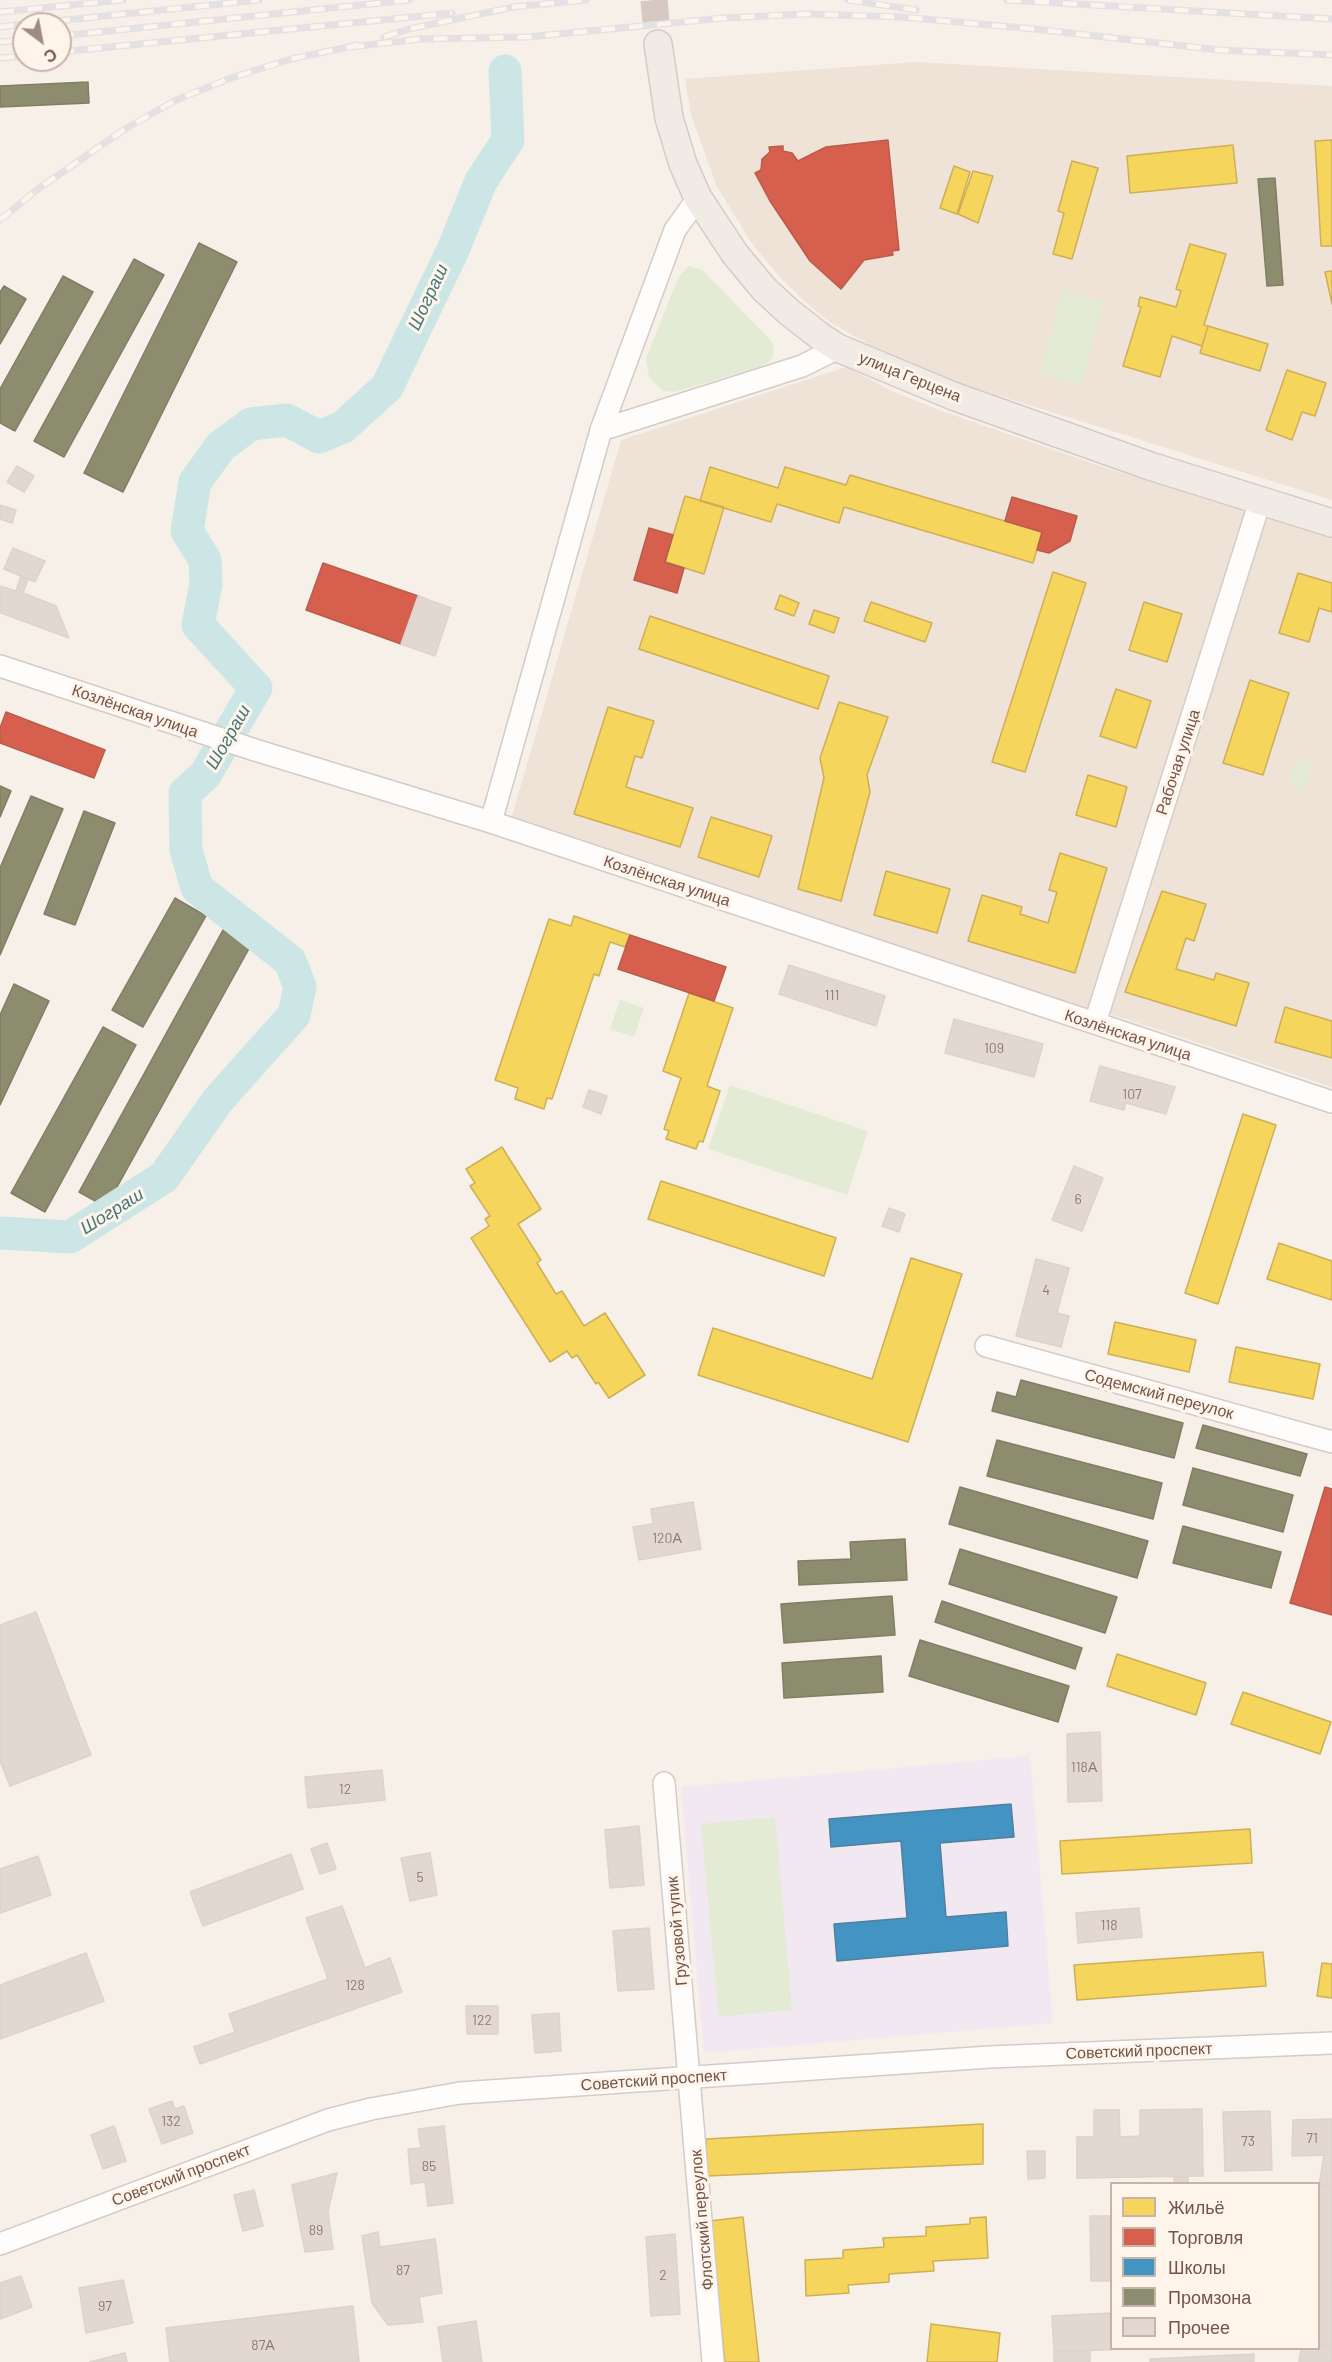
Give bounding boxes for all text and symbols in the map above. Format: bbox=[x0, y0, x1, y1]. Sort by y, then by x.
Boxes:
north arrow bbox=[12, 12, 72, 72]
text: С bbox=[41, 45, 61, 67]
water label: Шограш bbox=[403, 261, 453, 333]
street label: улица Герцена bbox=[856, 348, 964, 406]
street label: Козлёнская улица bbox=[69, 680, 201, 742]
water label: Шограш bbox=[201, 701, 255, 773]
street label: Рабочая улица bbox=[1152, 707, 1204, 817]
street label: Козлёнская улица bbox=[601, 851, 733, 911]
house number: 111 bbox=[825, 987, 839, 1003]
street label: Козлёнская улица bbox=[1062, 1005, 1194, 1065]
house number: 109 bbox=[984, 1040, 1004, 1056]
house number: 107 bbox=[1122, 1086, 1142, 1102]
water label: Шограш bbox=[76, 1183, 148, 1239]
house number: 6 bbox=[1074, 1191, 1082, 1207]
house number: 4 bbox=[1042, 1282, 1050, 1298]
street label: Содемский переулок bbox=[1082, 1365, 1236, 1423]
house number: 120А bbox=[652, 1530, 682, 1546]
house number: 118А bbox=[1071, 1759, 1097, 1775]
house number: 12 bbox=[339, 1781, 351, 1797]
house number: 5 bbox=[416, 1869, 424, 1885]
street label: Грузовой тупик bbox=[663, 1875, 691, 1987]
house number: 118 bbox=[1100, 1917, 1118, 1933]
house number: 128 bbox=[345, 1977, 365, 1993]
house number: 122 bbox=[472, 2012, 492, 2028]
street label: Советский проспект bbox=[1065, 2039, 1213, 2063]
street label: Советский проспект bbox=[580, 2065, 728, 2095]
house number: 132 bbox=[161, 2113, 181, 2129]
house number: 71 bbox=[1306, 2130, 1318, 2146]
house number: 73 bbox=[1241, 2133, 1255, 2149]
street label: Советский проспект bbox=[109, 2140, 253, 2210]
street label: Флотский переулок bbox=[686, 2149, 718, 2291]
house number: 85 bbox=[422, 2158, 436, 2174]
legend bbox=[1110, 2182, 1320, 2350]
text: Жильё bbox=[1168, 2196, 1225, 2218]
house number: 89 bbox=[309, 2222, 323, 2238]
text: Торговля bbox=[1168, 2226, 1243, 2248]
text: Школы bbox=[1168, 2256, 1226, 2278]
house number: 87 bbox=[396, 2262, 410, 2278]
house number: 2 bbox=[659, 2267, 667, 2283]
text: Промзона bbox=[1168, 2286, 1251, 2308]
house number: 97 bbox=[98, 2298, 112, 2314]
text: Прочее bbox=[1168, 2316, 1230, 2338]
house number: 87А bbox=[251, 2337, 275, 2353]

